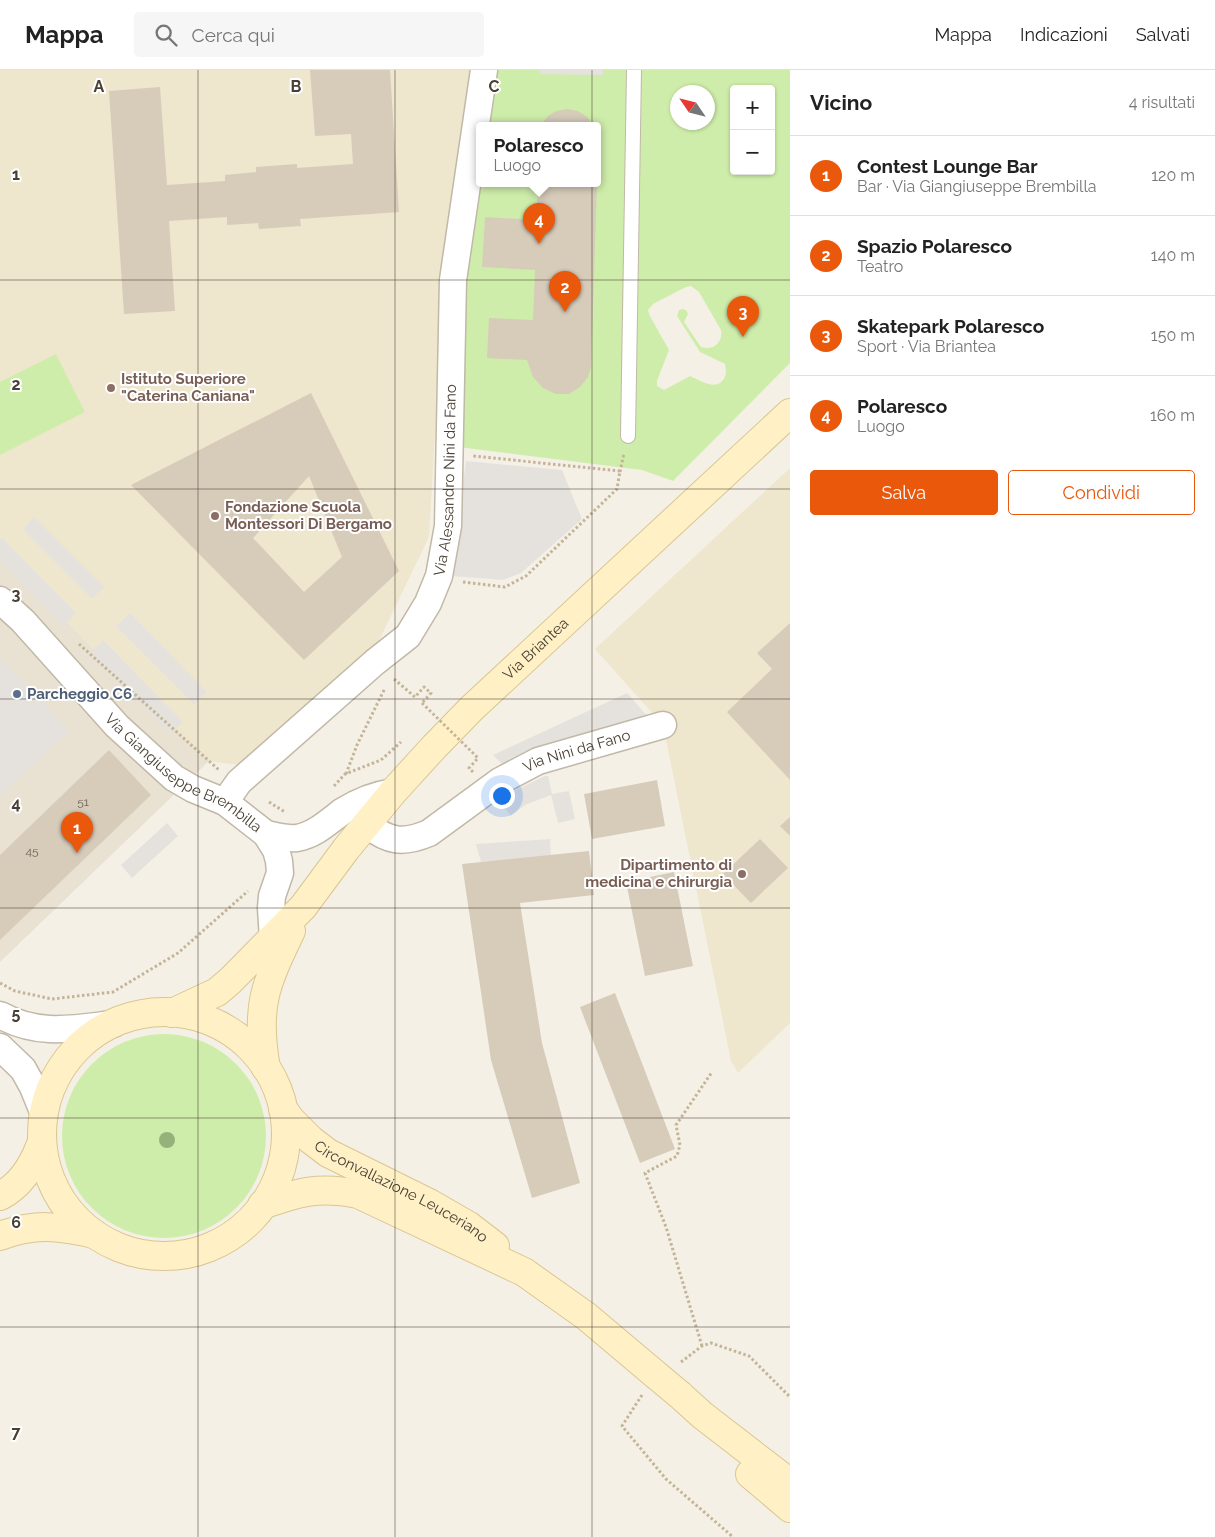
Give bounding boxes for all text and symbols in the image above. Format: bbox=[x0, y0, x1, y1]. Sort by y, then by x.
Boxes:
search box bbox=[134, 12, 484, 57]
text: Mappa bbox=[25, 20, 104, 49]
icon: search bbox=[152, 21, 180, 49]
text: Cerca qui bbox=[192, 24, 275, 46]
text: Mappa bbox=[934, 24, 992, 45]
text: Indicazioni bbox=[1020, 24, 1108, 45]
text: Salvati bbox=[1136, 24, 1190, 45]
text: A bbox=[94, 77, 105, 96]
text: B bbox=[291, 77, 302, 96]
text: C bbox=[489, 77, 500, 96]
north arrow bbox=[670, 85, 715, 130]
map controls bbox=[730, 85, 775, 175]
button: + bbox=[730, 85, 775, 130]
text: Vicino bbox=[810, 90, 872, 115]
text: 4 risultati bbox=[1129, 93, 1195, 112]
popup bbox=[476, 122, 601, 187]
button: − bbox=[730, 130, 775, 175]
text: Polaresco bbox=[493, 134, 584, 156]
text: Contest Lounge Bar bbox=[857, 155, 1038, 177]
text: Luogo bbox=[493, 156, 541, 175]
text: 1 bbox=[12, 165, 20, 184]
text: 1 bbox=[822, 166, 830, 185]
text: 120 m bbox=[1151, 166, 1195, 185]
text: Bar · Via Giangiuseppe Brembilla bbox=[857, 177, 1097, 196]
pin: 4 bbox=[523, 203, 555, 244]
text: Spazio Polaresco bbox=[857, 235, 1012, 257]
text: 2 bbox=[821, 246, 831, 265]
text: 140 m bbox=[1151, 246, 1195, 265]
text: Teatro bbox=[857, 257, 903, 276]
pin: 2 bbox=[549, 271, 581, 312]
pin: 3 bbox=[727, 296, 759, 337]
text: Skatepark Polaresco bbox=[857, 315, 1044, 337]
text: 3 bbox=[822, 326, 830, 345]
text: 150 m bbox=[1151, 326, 1195, 345]
text: Sport · Via Briantea bbox=[857, 337, 996, 356]
place label: Istituto Superiore "Caterina Caniana" bbox=[121, 370, 255, 405]
text: 2 bbox=[11, 375, 21, 394]
marker: Istituto Superiore "Caterina Caniana" bbox=[105, 382, 117, 394]
street label: Via Alessandro Nini da Fano bbox=[430, 384, 460, 577]
text: Polaresco bbox=[857, 395, 947, 417]
text: 4 bbox=[821, 406, 831, 425]
text: 160 m bbox=[1150, 406, 1195, 425]
text: Luogo bbox=[857, 417, 905, 436]
button: Salva bbox=[810, 470, 998, 515]
button: Condividi bbox=[1008, 470, 1195, 515]
place label: Fondazione Scuola Montessori Di Bergamo bbox=[225, 498, 392, 533]
marker: Fondazione Scuola Montessori Di Bergamo bbox=[209, 510, 221, 522]
text: 3 bbox=[12, 585, 21, 604]
street label: Via Briantea bbox=[499, 614, 572, 684]
place label: Parcheggio C6 bbox=[27, 685, 132, 703]
marker: Parcheggio C6 bbox=[11, 688, 23, 700]
street label: Via Giangiuseppe Brembilla bbox=[101, 710, 265, 836]
street label: Via Nini da Fano bbox=[520, 726, 632, 776]
your location bbox=[489, 783, 515, 809]
text: 4 bbox=[11, 794, 21, 813]
house number: 51 bbox=[77, 795, 89, 809]
pin: 1 bbox=[61, 812, 93, 853]
house number: 45 bbox=[25, 844, 39, 858]
place label: Dipartimento di medicina e chirurgia bbox=[585, 856, 732, 891]
marker: Dipartimento di medicina e chirurgia bbox=[736, 868, 748, 880]
text: 5 bbox=[12, 1004, 21, 1023]
street label: Circonvallazione Leuceriano bbox=[311, 1137, 492, 1246]
text: 6 bbox=[11, 1213, 21, 1232]
text: 7 bbox=[12, 1423, 21, 1442]

